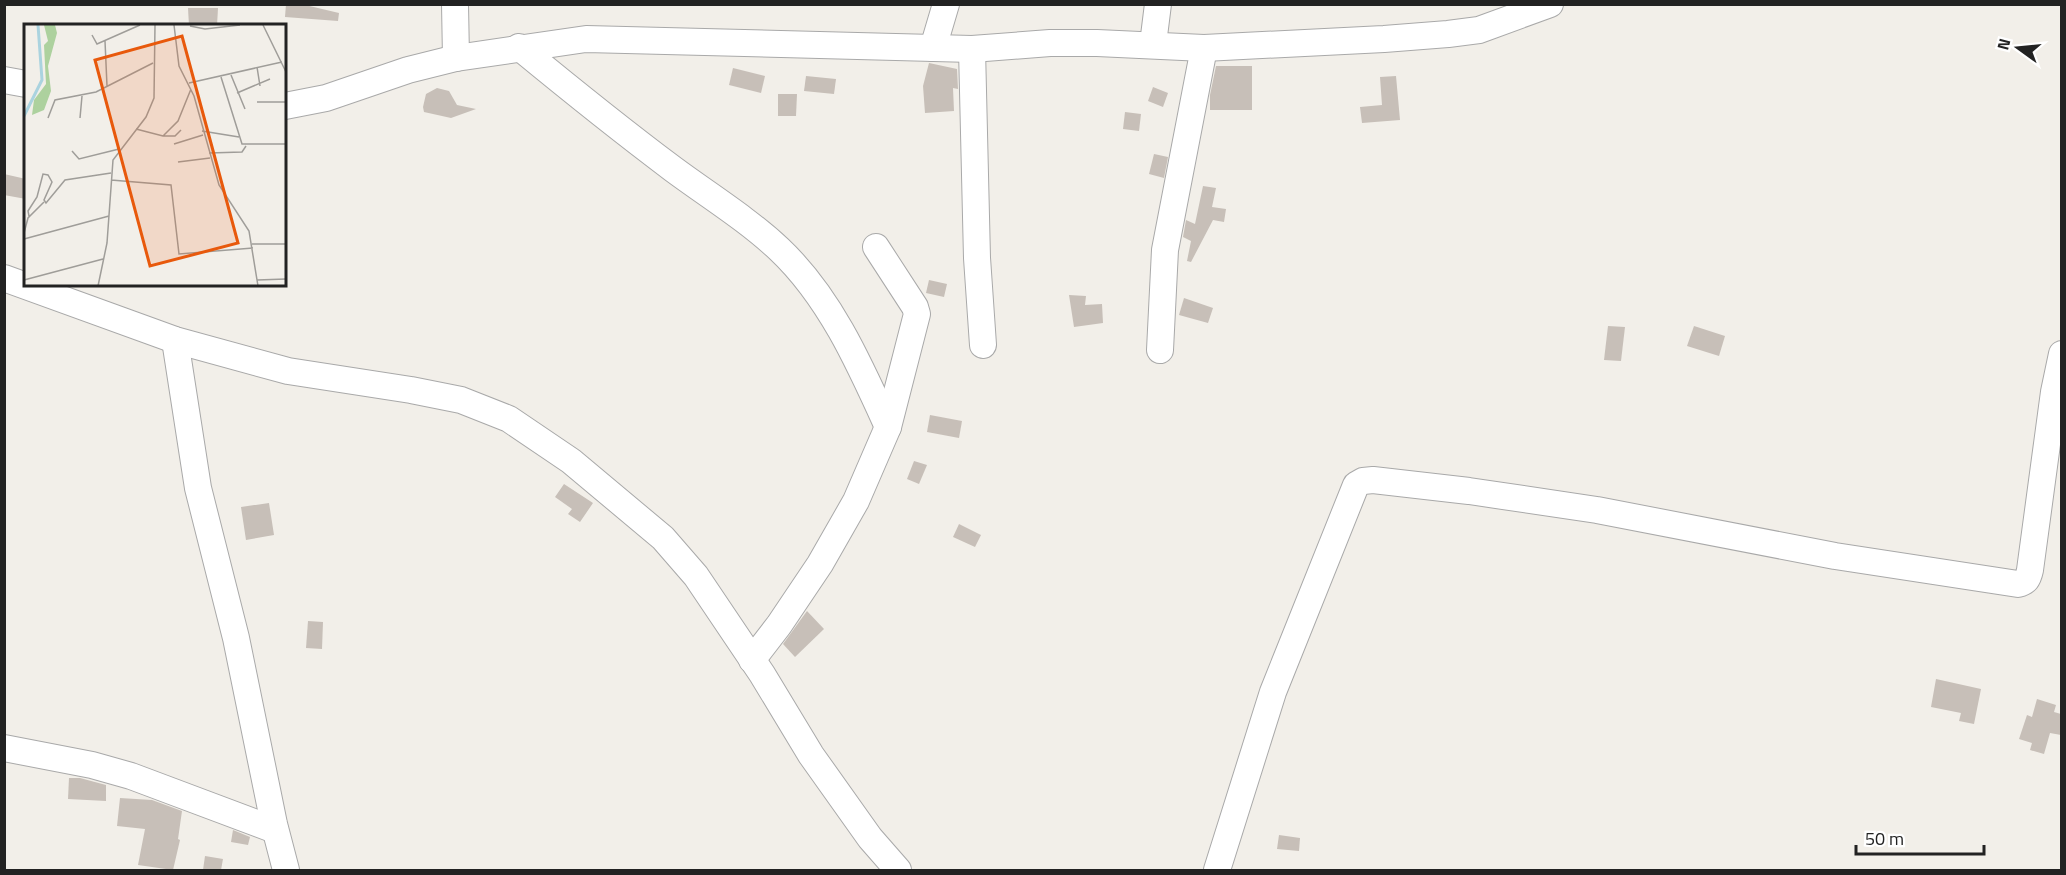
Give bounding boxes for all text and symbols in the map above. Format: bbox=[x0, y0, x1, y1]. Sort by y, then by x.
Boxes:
north arrow bbox=[1988, 18, 2048, 78]
inset map bbox=[24, 24, 286, 286]
text: N bbox=[1990, 36, 2017, 53]
scale bar bbox=[1856, 818, 1984, 856]
text: 50 m bbox=[1865, 825, 1904, 852]

